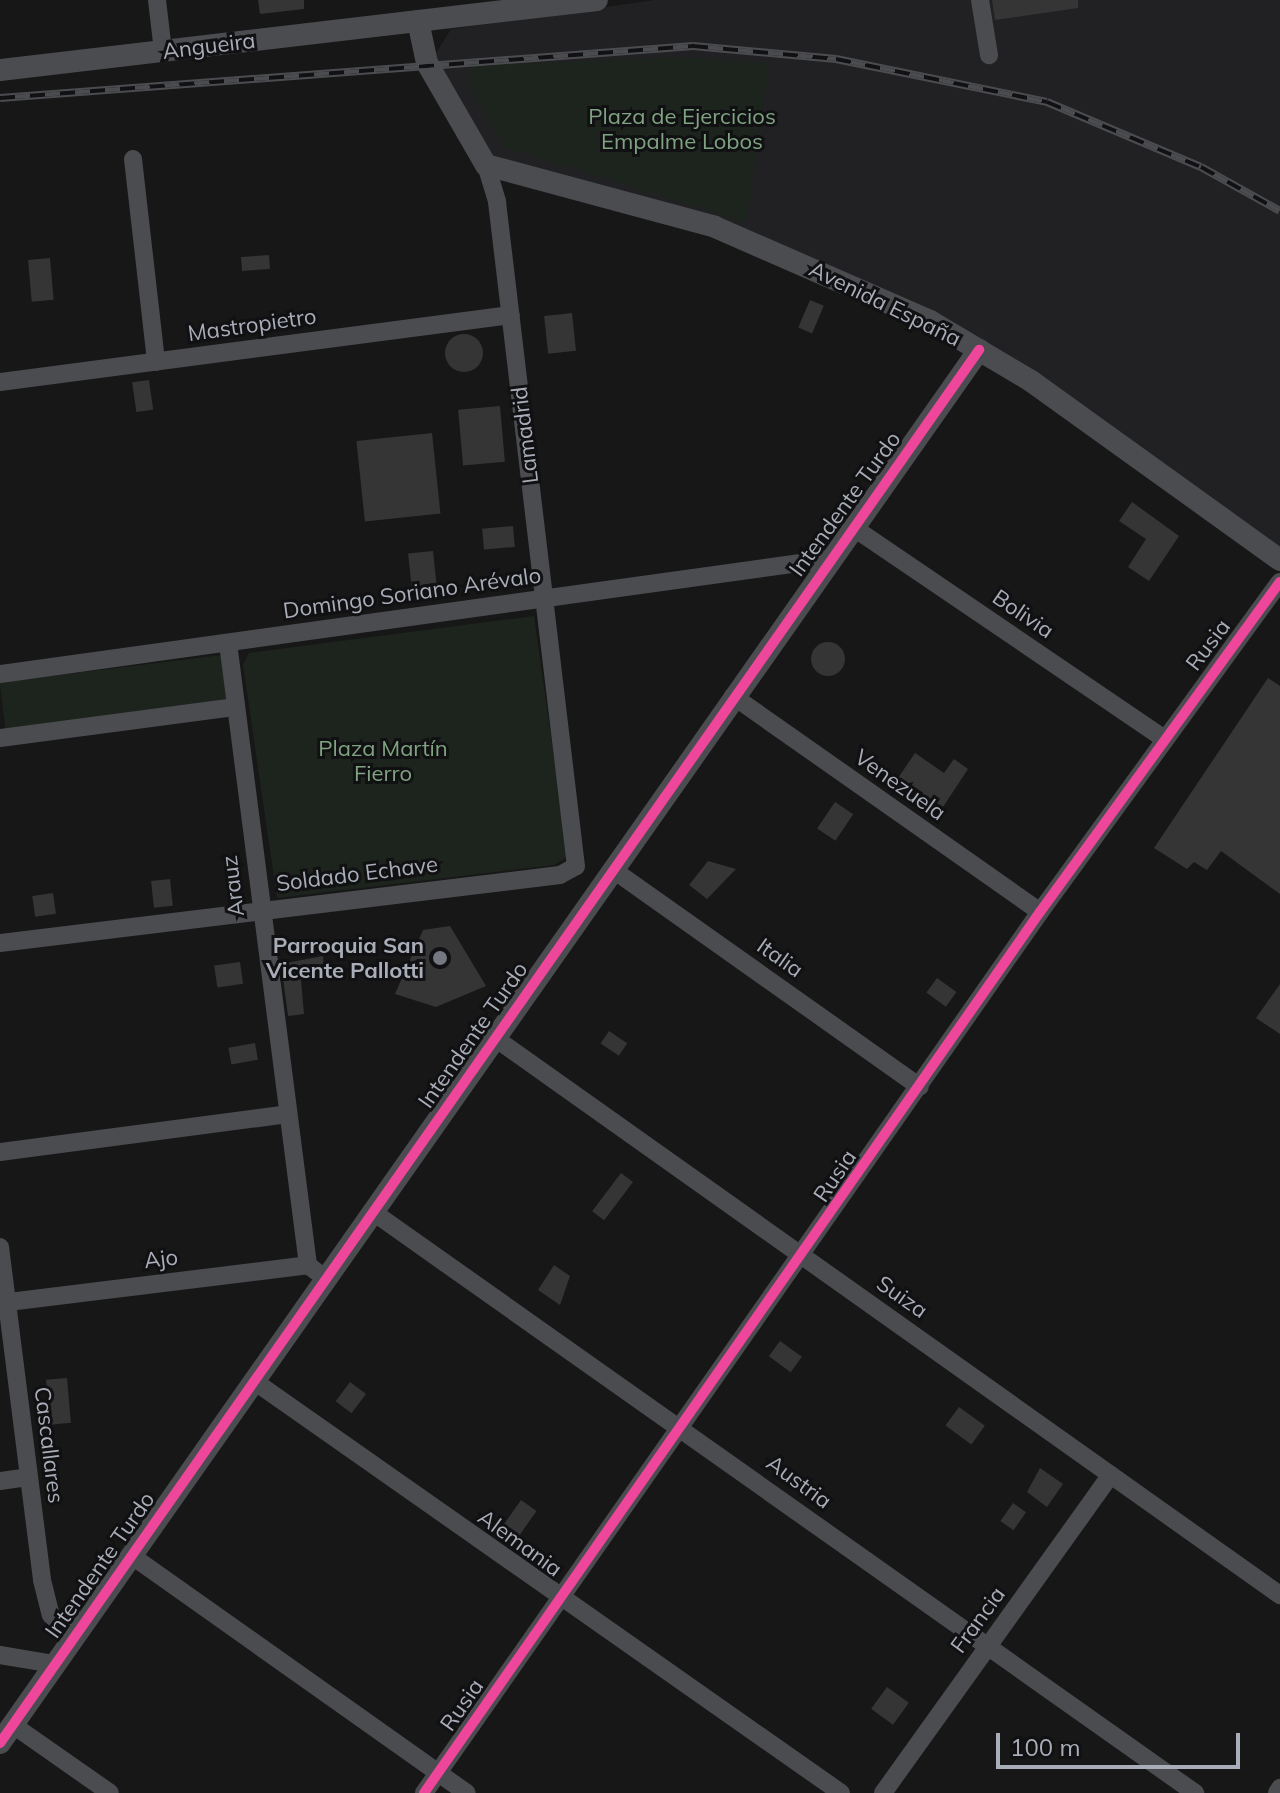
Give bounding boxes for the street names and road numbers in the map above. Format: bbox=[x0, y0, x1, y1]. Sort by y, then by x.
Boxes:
street label: Angueira bbox=[161, 27, 257, 65]
street label: Avenida España bbox=[805, 256, 965, 352]
street label: Mastropietro bbox=[186, 303, 318, 347]
street label: Lamadrid bbox=[506, 385, 544, 485]
street label: Intendente Turdo bbox=[784, 427, 906, 581]
street label: Domingo Soriano Arévalo bbox=[281, 562, 543, 624]
street label: Bolivia bbox=[987, 584, 1059, 644]
street label: Rusia bbox=[1180, 614, 1236, 676]
street label: Venezuela bbox=[849, 744, 951, 826]
street label: Soldado Echave bbox=[275, 851, 439, 897]
street label: Arauz bbox=[216, 854, 250, 918]
street label: Italia bbox=[752, 933, 808, 983]
street label: Intendente Turdo bbox=[413, 957, 533, 1113]
street label: Rusia bbox=[808, 1145, 862, 1207]
street label: Ajo bbox=[143, 1244, 179, 1274]
street label: Suiza bbox=[871, 1270, 933, 1324]
street label: Cascallares bbox=[29, 1385, 69, 1505]
street label: Austria bbox=[761, 1450, 837, 1514]
street label: Intendente Turdo bbox=[40, 1487, 160, 1643]
street label: Alemania bbox=[473, 1504, 567, 1582]
street label: Francia bbox=[945, 1582, 1011, 1658]
street label: Rusia bbox=[435, 1674, 489, 1736]

